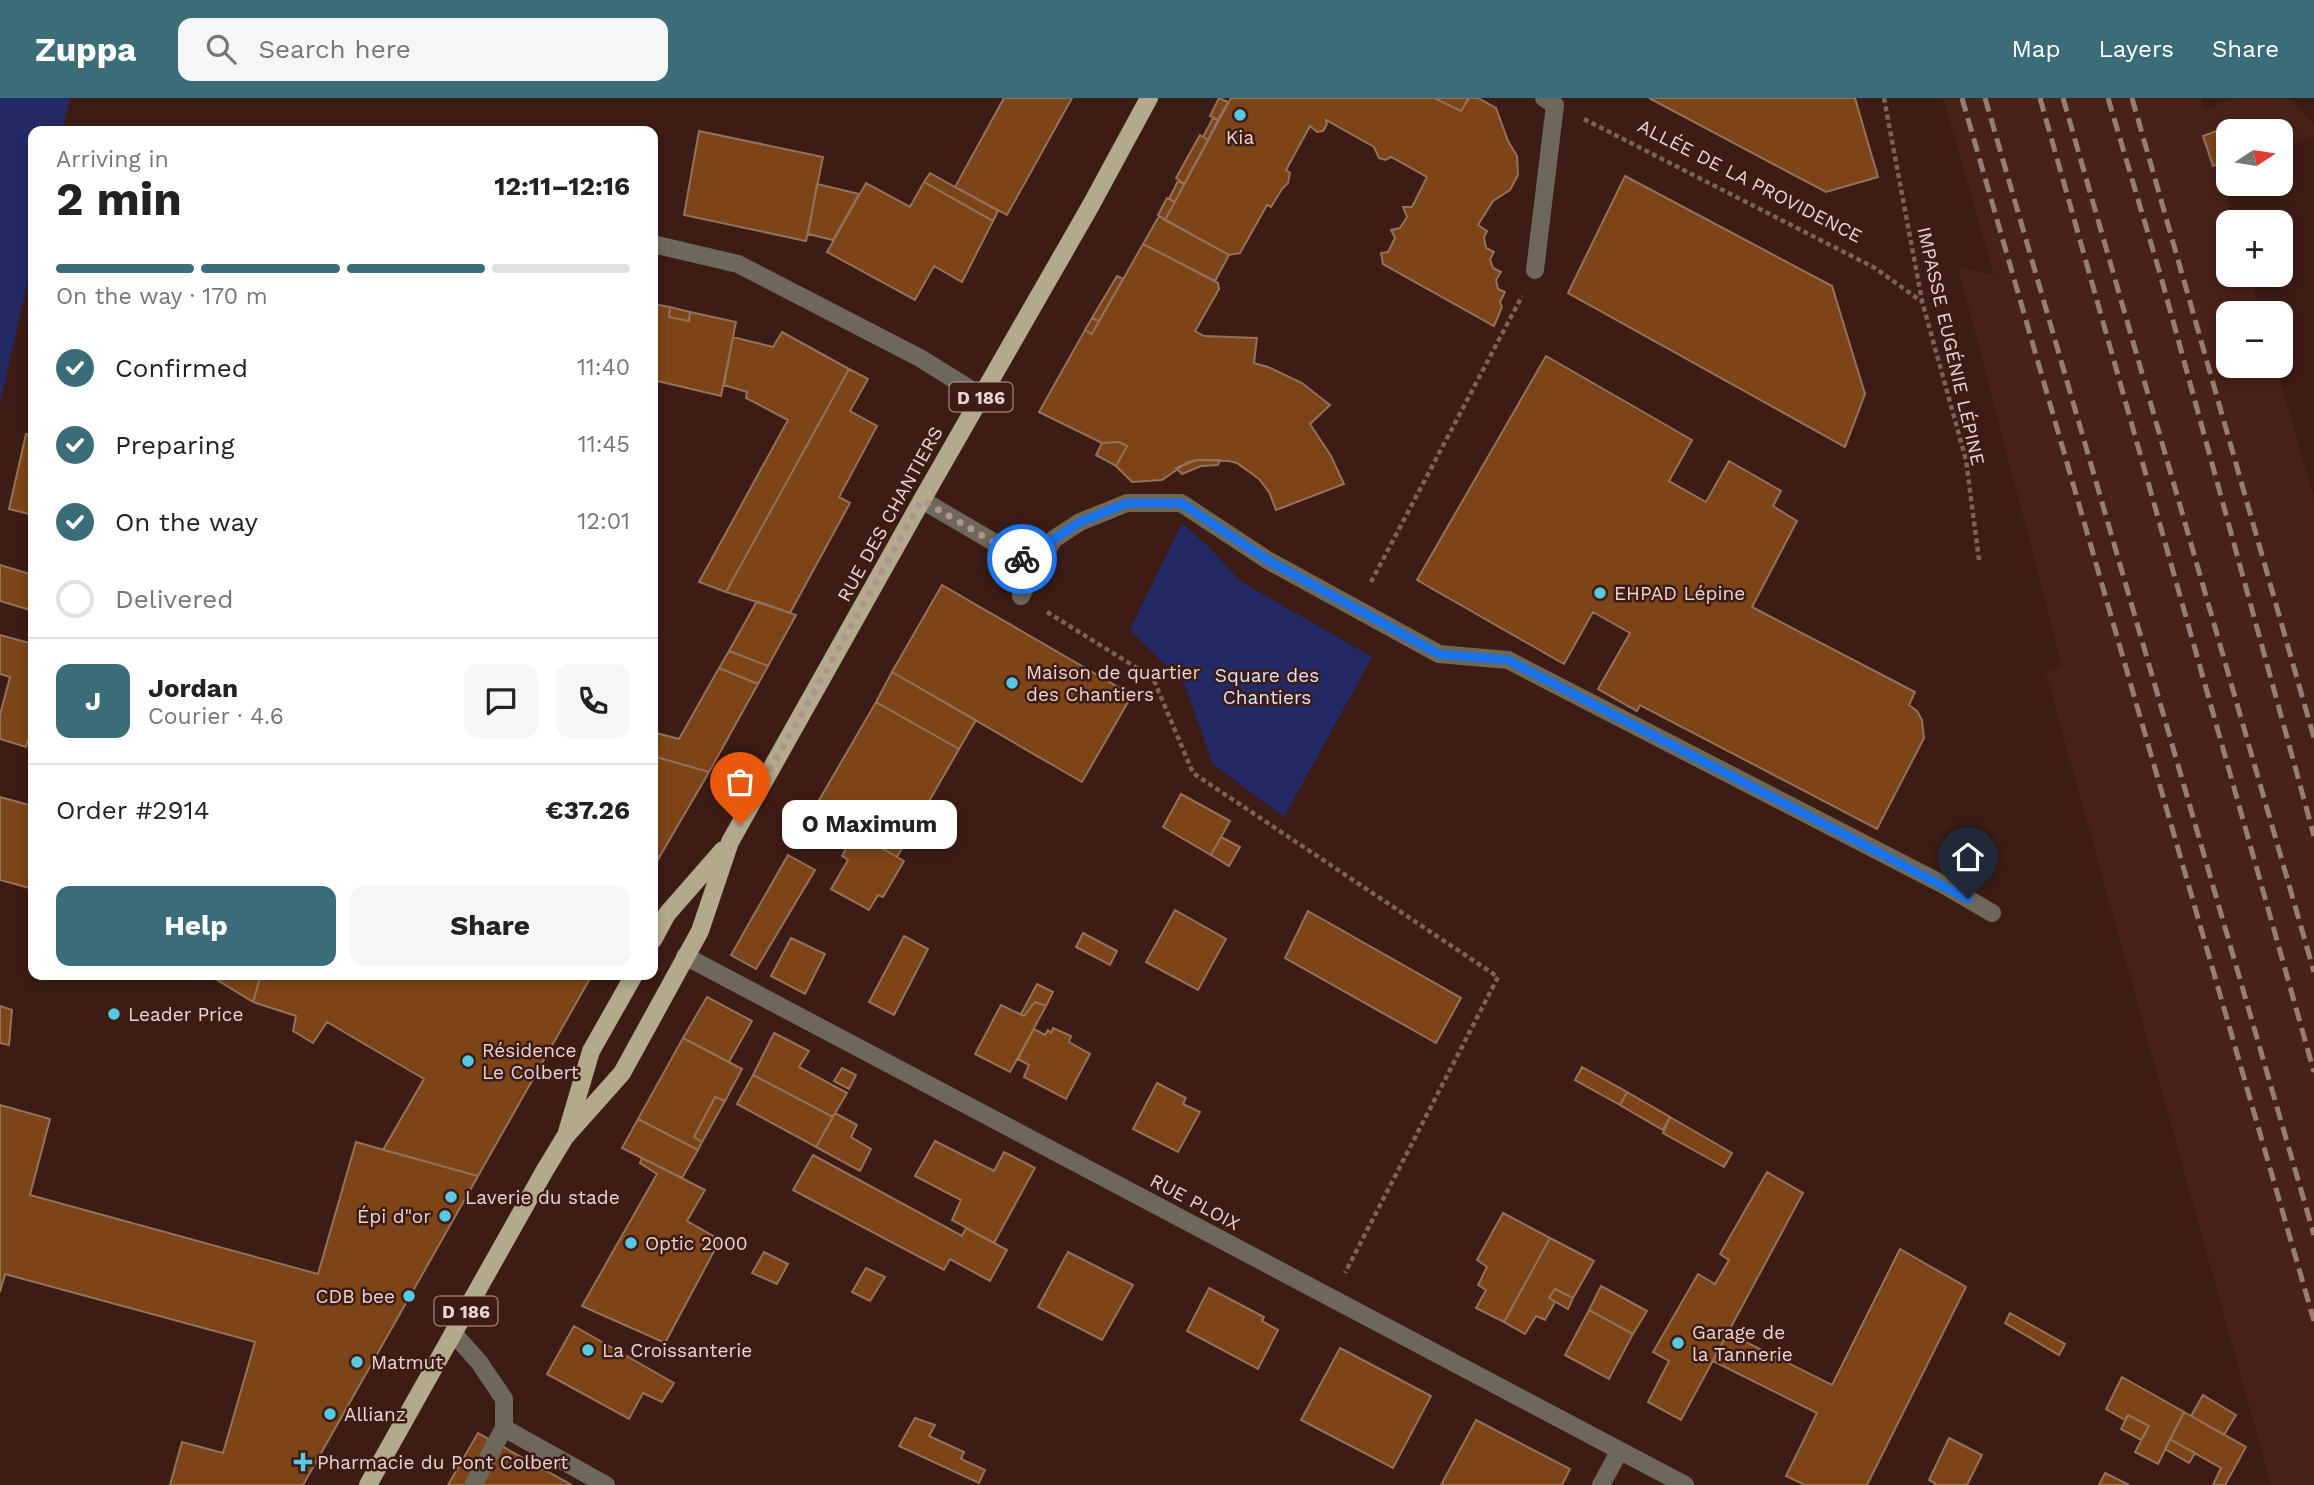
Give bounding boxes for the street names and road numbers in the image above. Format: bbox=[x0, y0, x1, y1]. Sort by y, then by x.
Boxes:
street label: ALLÉE DE LA PROVIDENCE bbox=[1634, 114, 1866, 248]
street label: IMPASSE EUGÉNIE LÉPINE bbox=[1912, 224, 1990, 468]
road number: D 186 bbox=[950, 382, 1012, 412]
street label: RUE DES CHANTIERS bbox=[832, 422, 948, 606]
street label: RUE PLOIX bbox=[1146, 1169, 1244, 1235]
road number: D 186 bbox=[434, 1296, 498, 1326]

